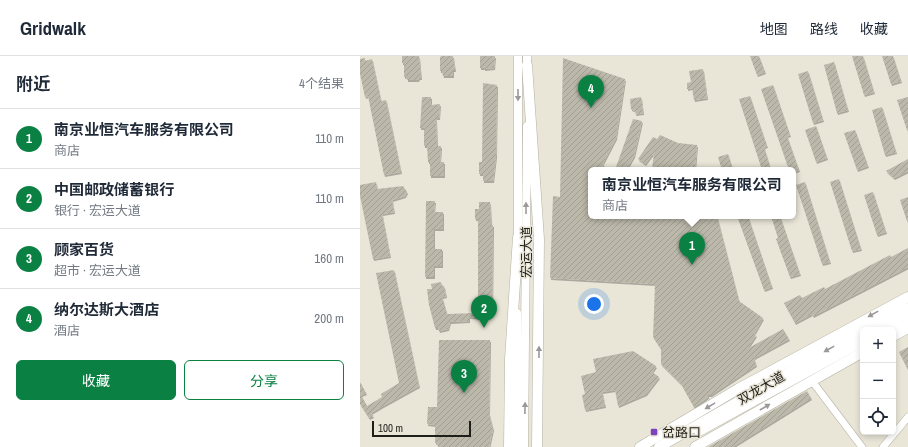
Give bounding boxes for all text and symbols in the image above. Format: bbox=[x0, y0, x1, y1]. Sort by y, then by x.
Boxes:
text: Gridwalk bbox=[20, 15, 86, 41]
text: 地图 bbox=[760, 20, 788, 38]
text: 路线 bbox=[810, 20, 838, 38]
text: 收藏 bbox=[860, 20, 888, 38]
text: 附近 bbox=[16, 72, 50, 95]
text: 4个结果 bbox=[299, 75, 344, 92]
pin: 4 bbox=[578, 75, 604, 108]
one-way arrow bbox=[515, 89, 521, 102]
text: 南京业恒汽车服务有限公司 bbox=[54, 119, 234, 140]
text: 1 bbox=[26, 130, 32, 147]
text: 110 m bbox=[315, 130, 344, 147]
text: 商店 bbox=[54, 142, 80, 159]
popup bbox=[588, 167, 796, 219]
text: 南京业恒汽车服务有限公司 bbox=[602, 174, 782, 195]
text: 中国邮政储蓄银行 bbox=[54, 179, 174, 200]
text: 2 bbox=[26, 190, 32, 207]
text: 110 m bbox=[315, 190, 344, 207]
text: 商店 bbox=[602, 197, 628, 214]
one-way arrow bbox=[523, 201, 529, 214]
text: 银行 · 宏运大道 bbox=[54, 202, 141, 219]
street label: 宏运大道 bbox=[518, 226, 535, 278]
pin: 1 bbox=[679, 232, 705, 265]
text: 顾家百货 bbox=[54, 239, 114, 260]
text: 3 bbox=[26, 250, 32, 267]
text: 160 m bbox=[314, 250, 344, 267]
text: 超市 · 宏运大道 bbox=[54, 262, 141, 279]
your location bbox=[584, 294, 604, 314]
pin: 2 bbox=[471, 295, 497, 328]
text: 纳尔达斯大酒店 bbox=[54, 299, 159, 320]
text: 4 bbox=[26, 310, 32, 327]
text: 200 m bbox=[314, 310, 344, 327]
one-way arrow bbox=[867, 311, 879, 318]
text: 酒店 bbox=[54, 322, 80, 339]
map controls bbox=[860, 327, 896, 435]
button: + bbox=[860, 327, 896, 363]
one-way arrow bbox=[536, 345, 542, 358]
one-way arrow bbox=[823, 346, 835, 352]
button: 收藏 bbox=[16, 360, 176, 400]
button: 分享 bbox=[184, 360, 344, 400]
pin: 3 bbox=[451, 360, 477, 393]
button: − bbox=[860, 363, 896, 399]
street label: 双龙大道 bbox=[734, 368, 788, 408]
button: locate bbox=[860, 399, 896, 435]
one-way arrow bbox=[522, 401, 528, 414]
one-way arrow bbox=[704, 402, 716, 409]
one-way arrow bbox=[759, 404, 771, 411]
scale bar bbox=[372, 419, 471, 438]
text: 100 m bbox=[378, 421, 403, 435]
place label: 岔路口 bbox=[662, 424, 701, 441]
marker: 岔路口 bbox=[649, 427, 659, 437]

